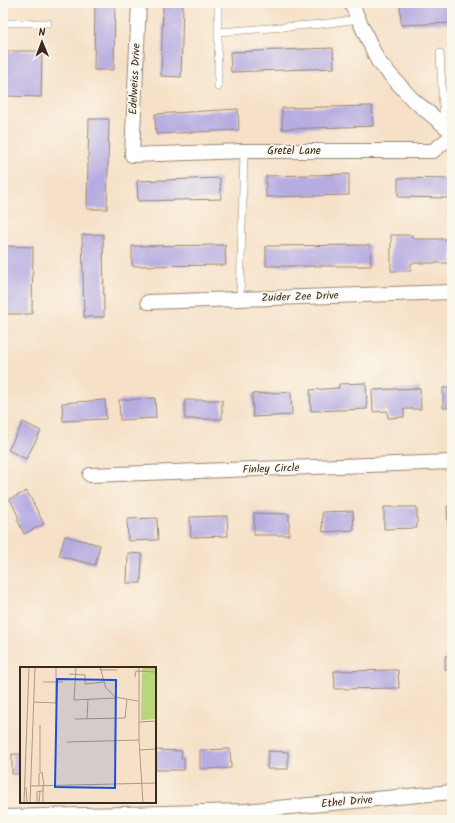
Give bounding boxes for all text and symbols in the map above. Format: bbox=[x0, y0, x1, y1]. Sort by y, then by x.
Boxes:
north arrow bbox=[22, 22, 62, 62]
text: N bbox=[38, 24, 46, 42]
street label: Edelweiss Drive bbox=[124, 43, 146, 115]
street label: Gretel Lane bbox=[267, 142, 321, 160]
street label: Zuider Zee Drive bbox=[261, 287, 339, 307]
street label: Finley Circle bbox=[242, 459, 300, 479]
inset map bbox=[20, 667, 156, 803]
street label: Ethel Drive bbox=[321, 791, 374, 813]

